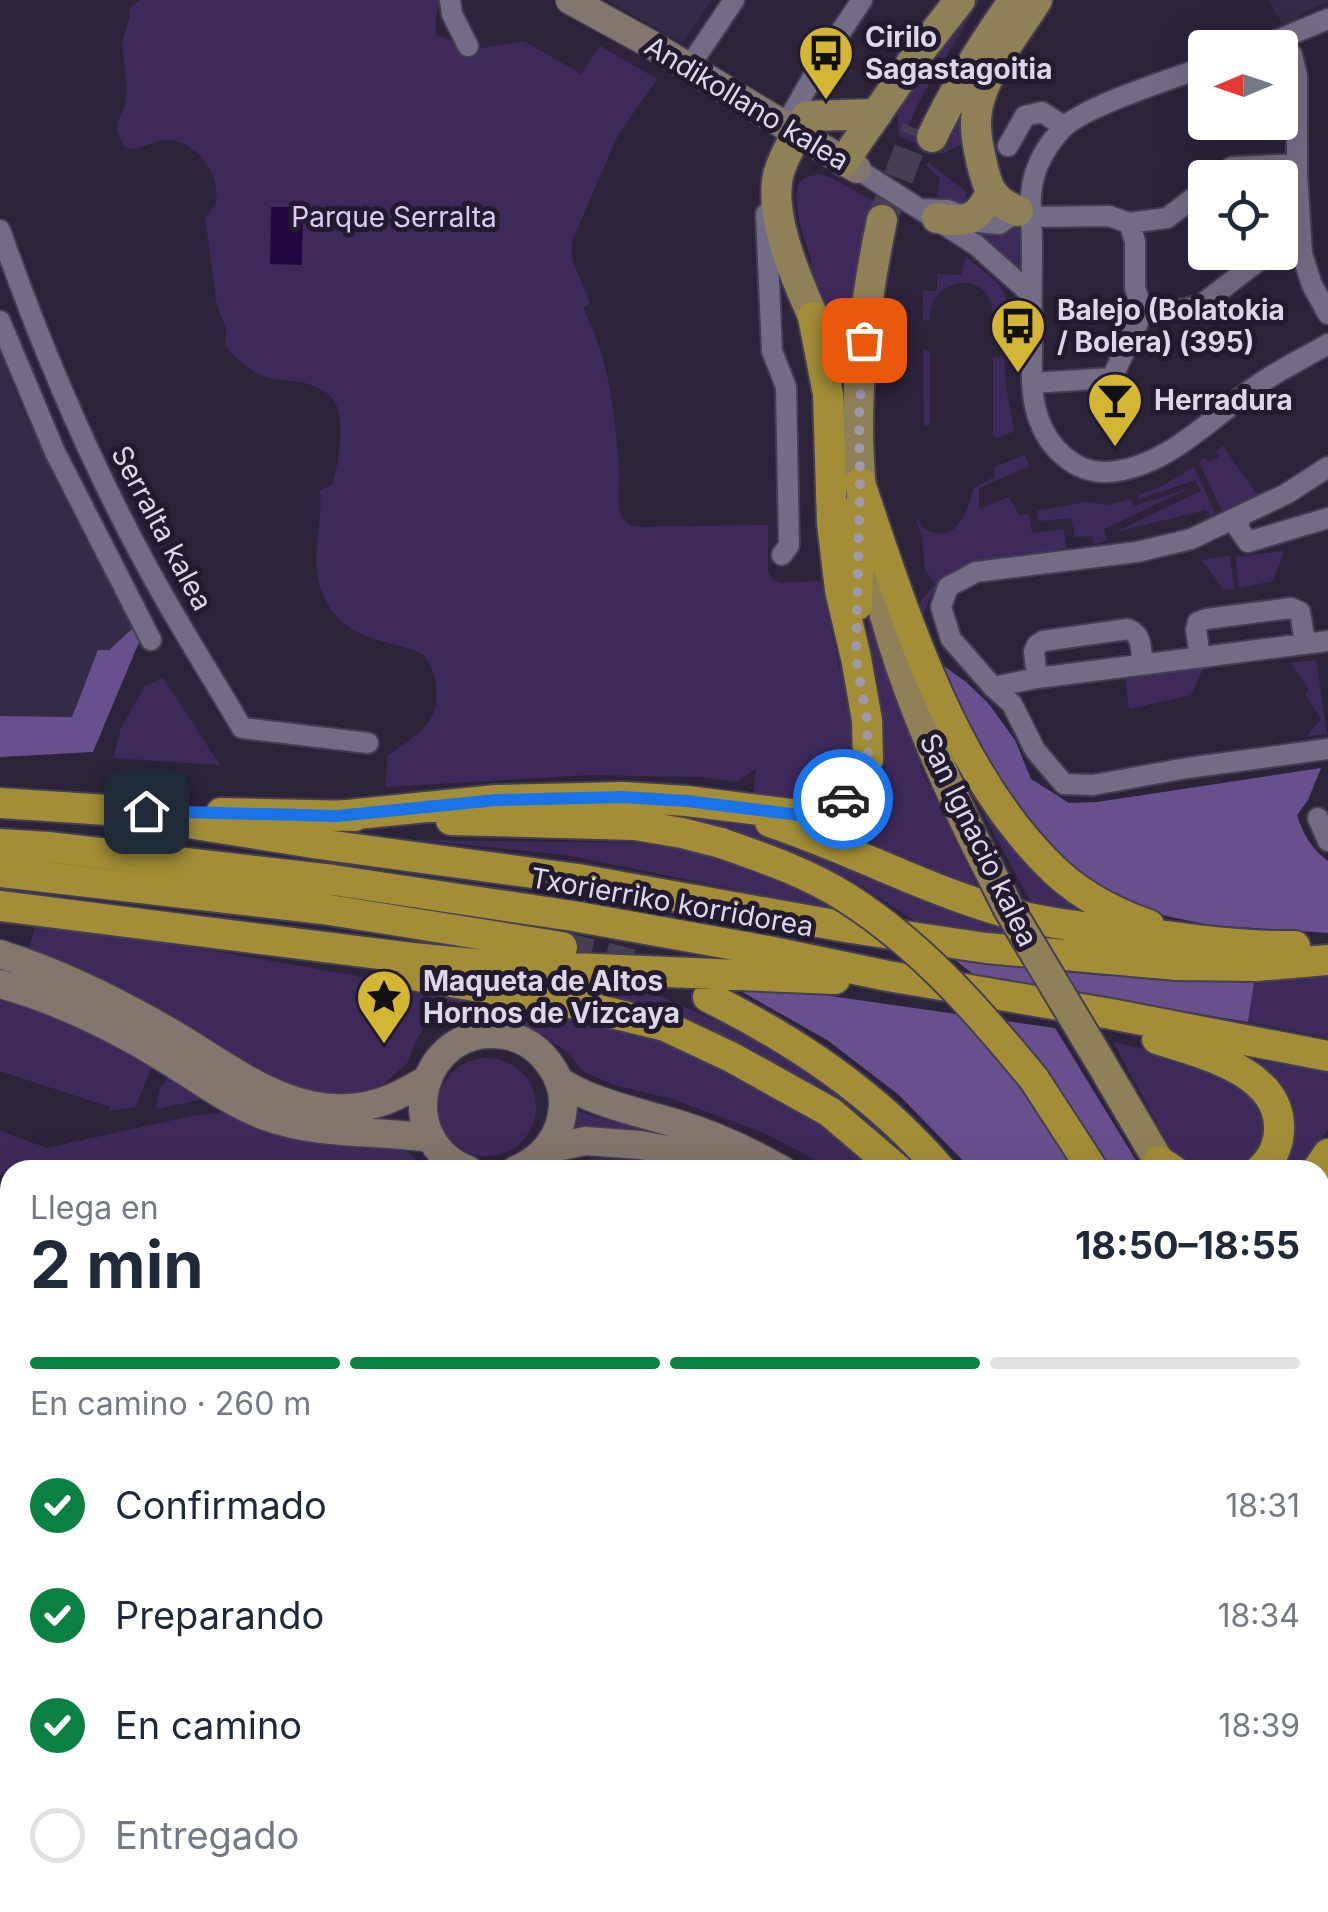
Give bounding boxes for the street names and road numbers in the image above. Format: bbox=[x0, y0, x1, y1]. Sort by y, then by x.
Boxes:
street label: Andikollano kalea bbox=[639, 29, 855, 177]
street label: Serralta kalea bbox=[104, 440, 220, 616]
street label: San Ignacio kalea bbox=[913, 728, 1045, 952]
street label: Txorierriko korridorea bbox=[528, 860, 816, 944]

